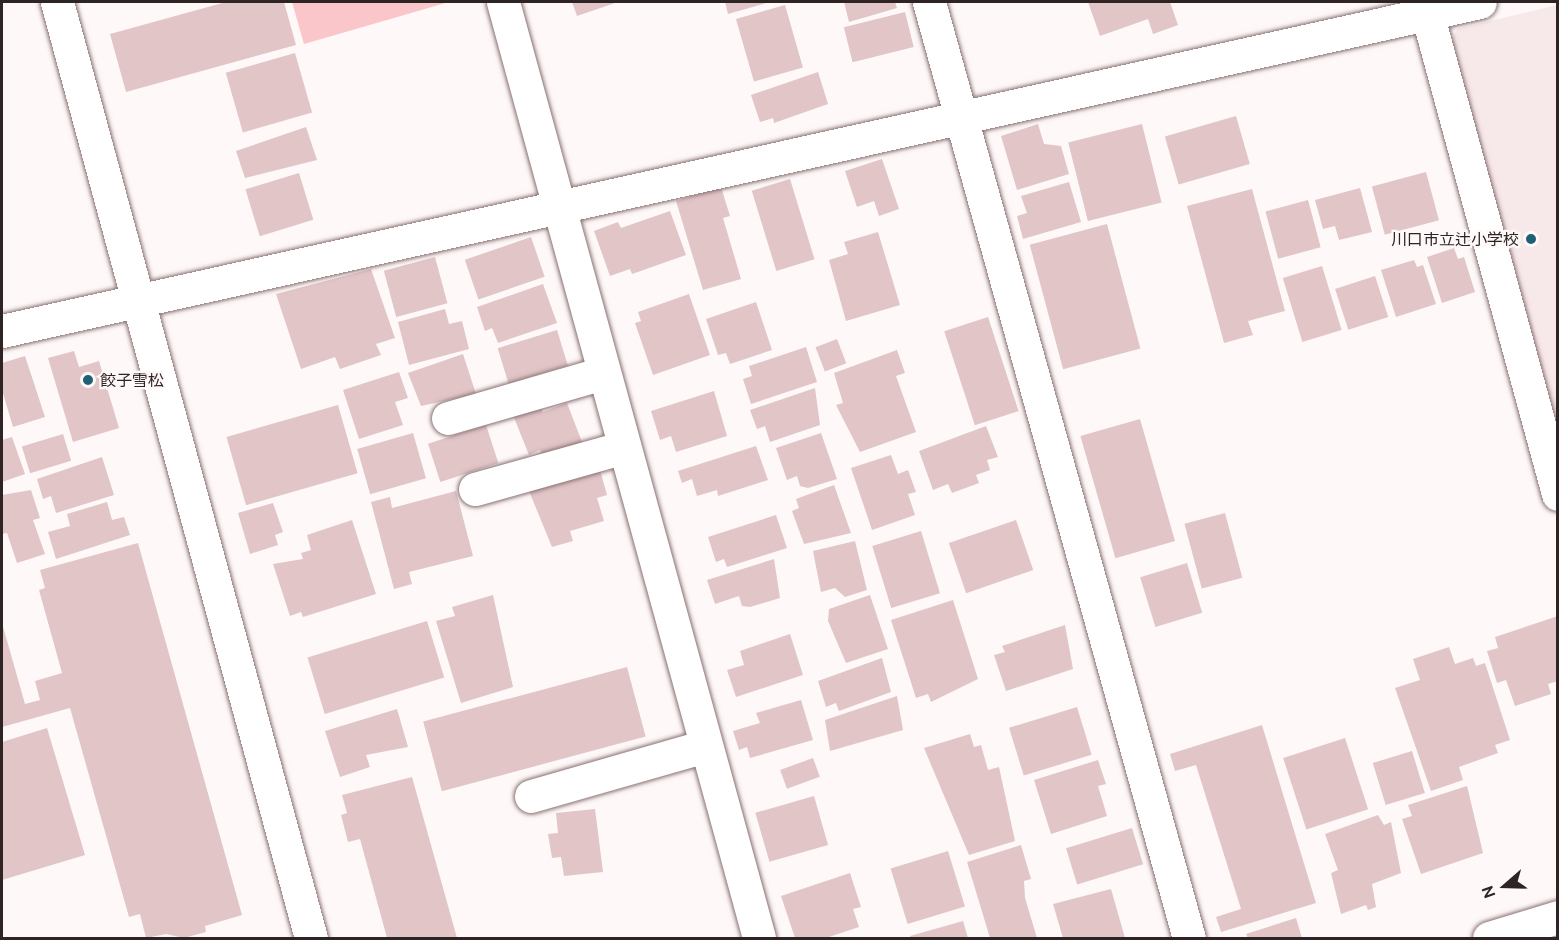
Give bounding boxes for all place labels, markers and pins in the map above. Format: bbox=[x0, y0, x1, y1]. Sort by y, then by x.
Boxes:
place label: 川口市立辻小学校 bbox=[1391, 229, 1519, 249]
marker: 川口市立辻小学校 bbox=[1524, 232, 1538, 246]
place label: 餃子雪松 bbox=[100, 370, 164, 390]
marker: 餃子雪松 bbox=[81, 373, 95, 387]

